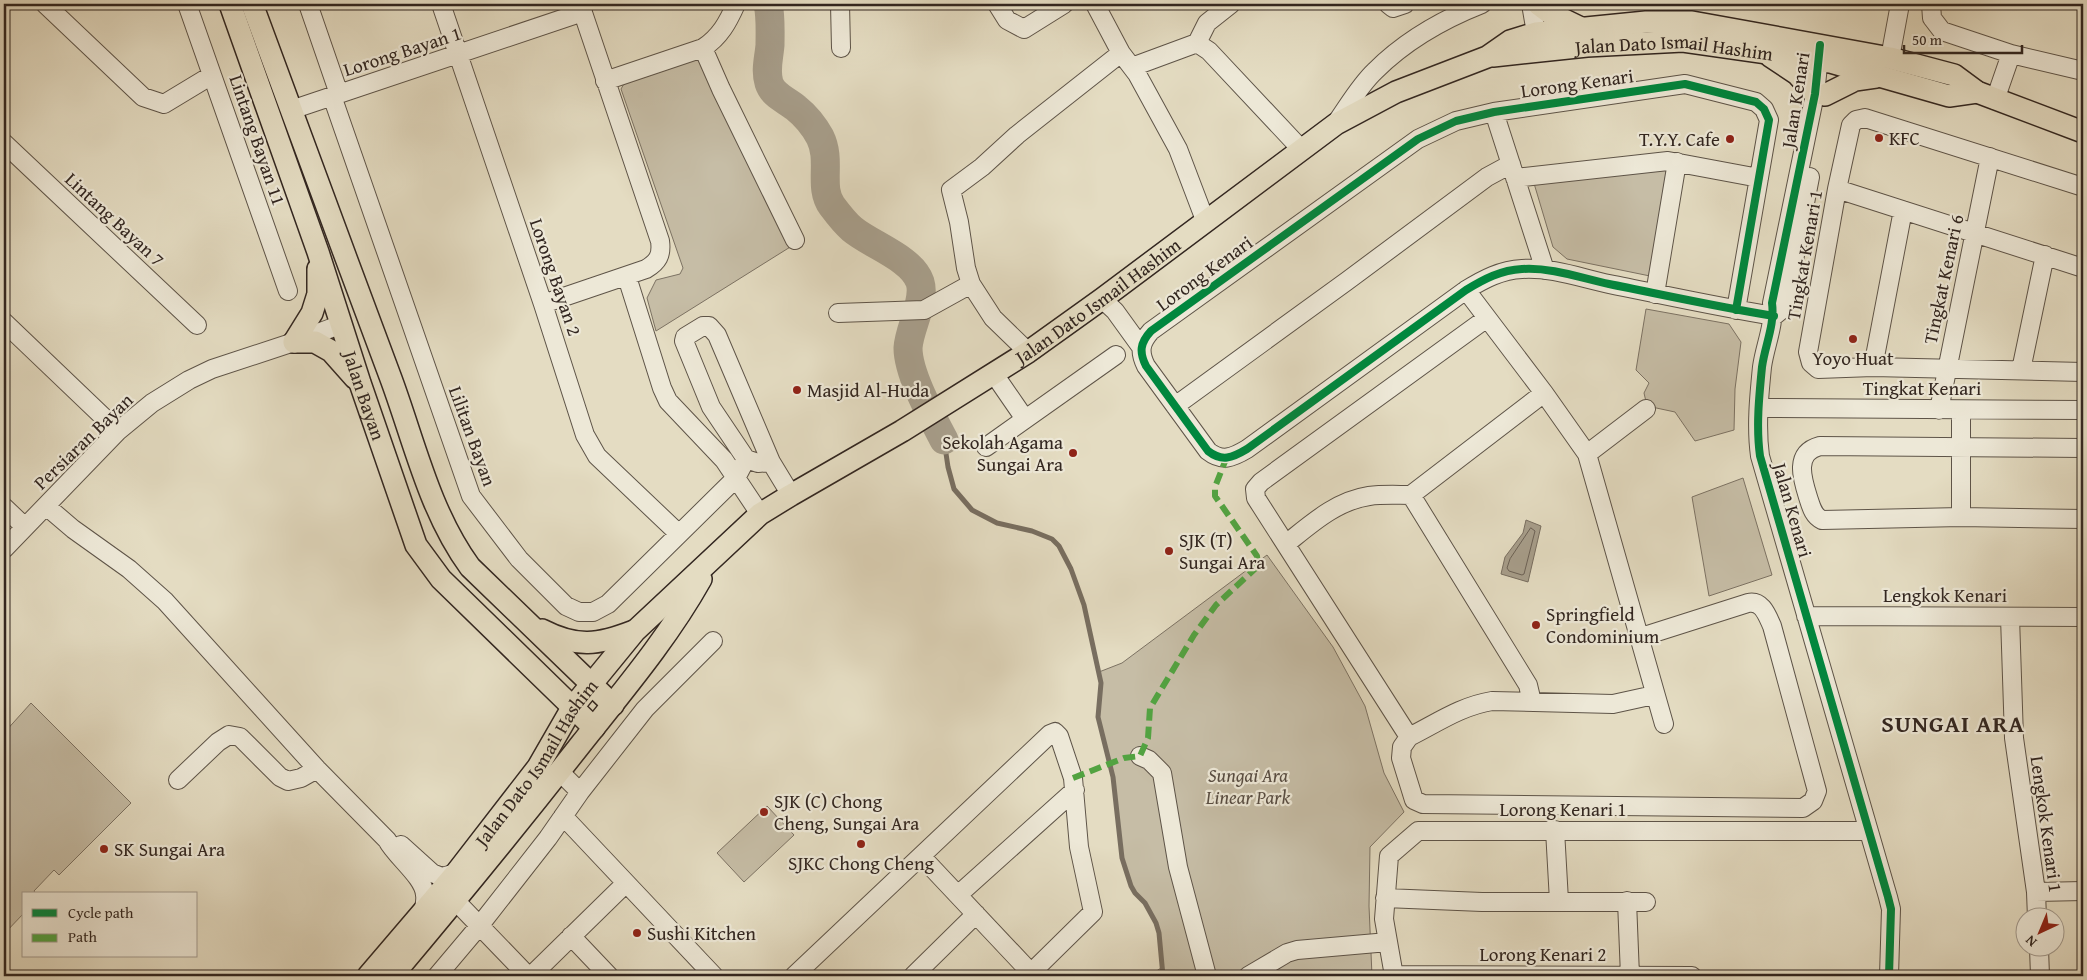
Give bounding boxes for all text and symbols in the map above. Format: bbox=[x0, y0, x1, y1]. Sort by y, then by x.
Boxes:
street label: Lorong Bayan 1 bbox=[339, 19, 465, 83]
scale bar bbox=[1904, 22, 2022, 54]
street label: Jalan Dato Ismail Hashim bbox=[1572, 27, 1775, 68]
text: 50 m bbox=[1912, 29, 1943, 50]
street label: Jalan Kenari bbox=[1773, 50, 1816, 152]
street label: Lorong Kenari bbox=[1519, 61, 1635, 105]
street label: Lintang Bayan 11 bbox=[223, 71, 293, 209]
place label: KFC bbox=[1889, 124, 1920, 152]
place label: T.Y.Y. Cafe bbox=[1639, 125, 1720, 153]
marker: KFC bbox=[1873, 132, 1885, 144]
marker: T.Y.Y. Cafe bbox=[1724, 133, 1736, 145]
street label: Lintang Bayan 7 bbox=[59, 165, 171, 273]
street label: Tingkat Kenari 1 bbox=[1779, 188, 1829, 322]
street label: Tingkat Kenari 6 bbox=[1916, 212, 1970, 346]
street label: Lorong Bayan 2 bbox=[523, 215, 589, 339]
street label: Lorong Kenari bbox=[1150, 228, 1258, 318]
street label: Jalan Dato Ismail Hashim bbox=[1008, 231, 1187, 372]
marker: Yoyo Huat bbox=[1847, 333, 1859, 345]
place label: Yoyo Huat bbox=[1812, 344, 1894, 372]
street label: Jalan Bayan bbox=[336, 345, 393, 444]
street label: Tingkat Kenari bbox=[1863, 374, 1981, 402]
place label: Masjid Al-Huda bbox=[807, 376, 929, 404]
street label: Lilitan Bayan bbox=[442, 382, 504, 490]
marker: Masjid Al-Huda bbox=[791, 384, 803, 396]
street label: Persiaran Bayan bbox=[27, 386, 139, 496]
place label: Sekolah Agama Sungai Ara bbox=[942, 428, 1063, 478]
marker: Sekolah Agama Sungai Ara bbox=[1067, 447, 1079, 459]
street label: Jalan Kenari bbox=[1766, 458, 1820, 561]
place label: SJK (T) Sungai Ara bbox=[1179, 526, 1265, 576]
marker: SJK (T) Sungai Ara bbox=[1163, 545, 1175, 557]
street label: Lengkok Kenari bbox=[1883, 581, 2007, 609]
place label: Springfield Condominium bbox=[1546, 600, 1660, 650]
marker: Springfield Condominium bbox=[1530, 619, 1542, 631]
street label: Jalan Dato Ismail Hashim bbox=[466, 673, 605, 854]
district label: SUNGAI ARA bbox=[1881, 706, 2025, 741]
street label: Lengkok Kenari 1 bbox=[2024, 754, 2070, 894]
park label: Sungai Ara Linear Park bbox=[1205, 761, 1290, 811]
place label: SJK (C) Chong Cheng, Sungai Ara bbox=[774, 787, 919, 837]
street label: Lorong Kenari 1 bbox=[1500, 795, 1626, 823]
marker: SJK (C) Chong Cheng, Sungai Ara bbox=[758, 806, 770, 818]
place label: SK Sungai Ara bbox=[114, 835, 225, 863]
marker: SJKC Chong Cheng bbox=[855, 838, 867, 850]
marker: SK Sungai Ara bbox=[98, 843, 110, 855]
place label: SJKC Chong Cheng bbox=[788, 849, 935, 877]
legend bbox=[22, 892, 198, 958]
text: Cycle path bbox=[68, 902, 134, 923]
north arrow bbox=[2014, 908, 2064, 958]
place label: Sushi Kitchen bbox=[647, 919, 756, 947]
text: Path bbox=[68, 926, 97, 947]
marker: Sushi Kitchen bbox=[631, 927, 643, 939]
text: N bbox=[2020, 930, 2041, 952]
street label: Lorong Kenari 2 bbox=[1480, 940, 1606, 968]

